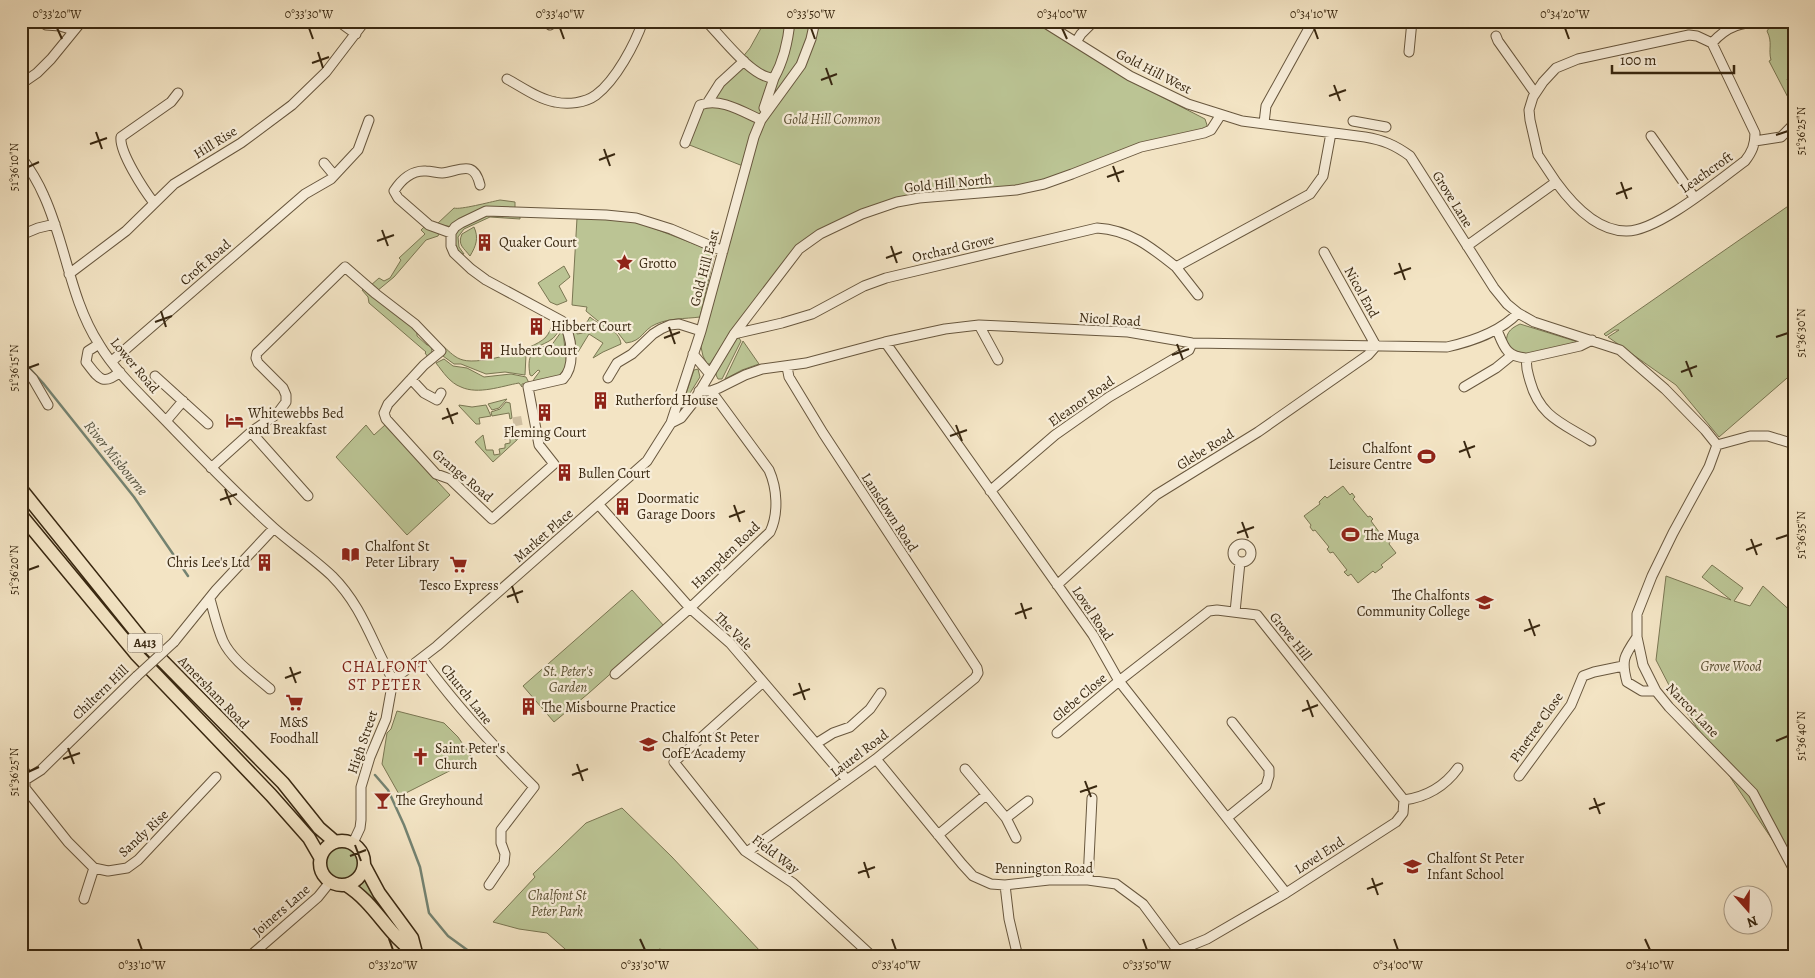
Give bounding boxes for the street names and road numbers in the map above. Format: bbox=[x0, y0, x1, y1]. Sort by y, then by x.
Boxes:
street label: Gold Hill West bbox=[1113, 44, 1195, 99]
street label: Hill Rise bbox=[190, 122, 241, 163]
street label: Leachcroft bbox=[1676, 147, 1737, 198]
street label: Grove Lane bbox=[1428, 167, 1477, 231]
street label: Gold Hill North bbox=[903, 169, 993, 198]
street label: Gold Hill East bbox=[685, 227, 724, 308]
street label: Orchard Grove bbox=[910, 230, 996, 267]
street label: Croft Road bbox=[176, 235, 235, 290]
street label: Nicol End bbox=[1340, 263, 1384, 322]
street label: Nicol Road bbox=[1078, 308, 1142, 331]
street label: Lower Road bbox=[106, 334, 164, 397]
street label: Eleanor Road bbox=[1045, 371, 1118, 431]
street label: Glebe Road bbox=[1173, 424, 1238, 474]
street label: Grange Road bbox=[428, 444, 497, 507]
street label: Lansdown Road bbox=[857, 469, 922, 556]
street label: Market Place bbox=[509, 504, 577, 567]
street label: Hampden Road bbox=[687, 517, 764, 593]
street label: Lovel Road bbox=[1068, 582, 1118, 644]
street label: The Vale bbox=[710, 608, 757, 655]
street label: Grove Hill bbox=[1265, 608, 1316, 665]
road number: A413 bbox=[128, 634, 162, 652]
street label: Amersham Road bbox=[173, 651, 254, 733]
street label: Chiltern Hill bbox=[68, 660, 133, 724]
street label: Church Lane bbox=[436, 660, 497, 729]
street label: Glebe Close bbox=[1048, 669, 1111, 726]
street label: Narcot Lane bbox=[1662, 679, 1724, 742]
street label: Pinetree Close bbox=[1505, 688, 1568, 766]
street label: High Street bbox=[343, 707, 382, 776]
street label: Laurel Road bbox=[826, 725, 893, 781]
street label: Sandy Rise bbox=[114, 805, 173, 862]
street label: Field Way bbox=[748, 830, 804, 879]
street label: Lovel End bbox=[1291, 832, 1348, 878]
street label: Pennington Road bbox=[995, 859, 1094, 878]
street label: Joiners Lane bbox=[249, 880, 314, 941]

